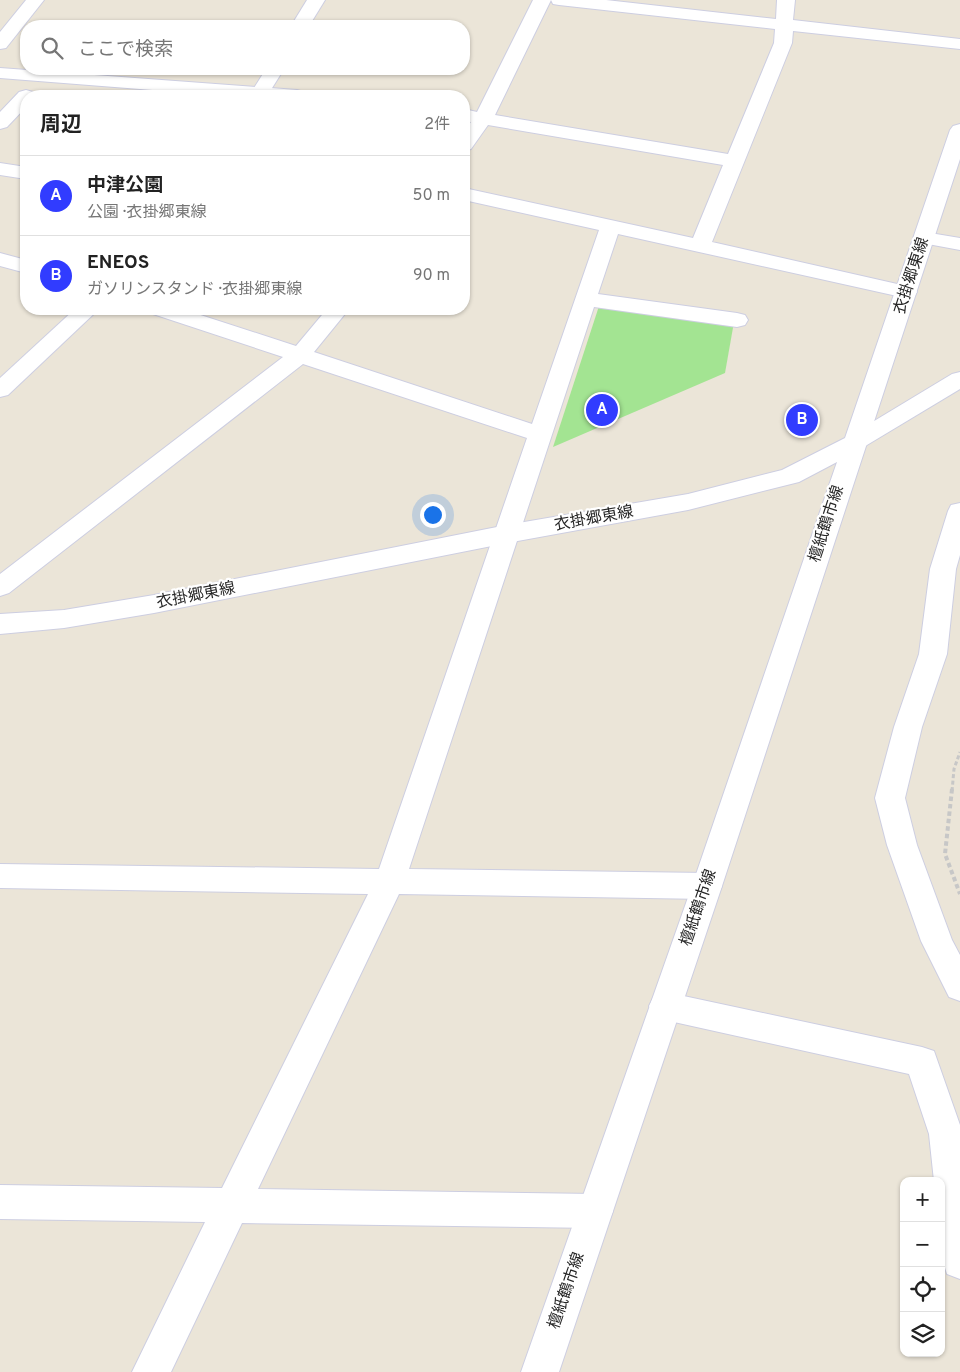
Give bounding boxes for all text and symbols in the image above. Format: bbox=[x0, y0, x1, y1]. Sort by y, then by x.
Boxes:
search box bbox=[20, 20, 470, 75]
icon: search bbox=[38, 34, 66, 62]
text: ここで検索 bbox=[78, 38, 173, 62]
text: 周辺 bbox=[40, 112, 82, 139]
text: 2件 bbox=[424, 115, 450, 135]
text: 中津公園 bbox=[87, 174, 163, 198]
text: A bbox=[50, 186, 62, 206]
text: 50 m bbox=[413, 186, 450, 206]
text: 公園 · 衣掛郷東線 bbox=[87, 203, 207, 223]
street label: 衣掛郷東線 bbox=[890, 235, 934, 317]
text: ENEOS bbox=[87, 251, 149, 275]
text: B bbox=[50, 266, 62, 286]
text: 90 m bbox=[413, 266, 450, 286]
text: ガソリンスタンド · 衣掛郷東線 bbox=[87, 280, 302, 300]
pin: A bbox=[586, 391, 618, 429]
pin: B bbox=[786, 401, 818, 439]
street label: 檀紙鶴市線 bbox=[805, 483, 849, 565]
your location bbox=[420, 502, 446, 528]
street label: 衣掛郷東線 bbox=[553, 502, 635, 536]
street label: 衣掛郷東線 bbox=[155, 579, 237, 613]
street label: 檀紙鶴市線 bbox=[677, 867, 721, 949]
map controls bbox=[900, 1177, 945, 1357]
button: + bbox=[900, 1177, 945, 1222]
button: − bbox=[900, 1222, 945, 1267]
street label: 檀紙鶴市線 bbox=[545, 1250, 589, 1332]
button: locate bbox=[900, 1267, 945, 1312]
button: layers bbox=[900, 1312, 945, 1357]

